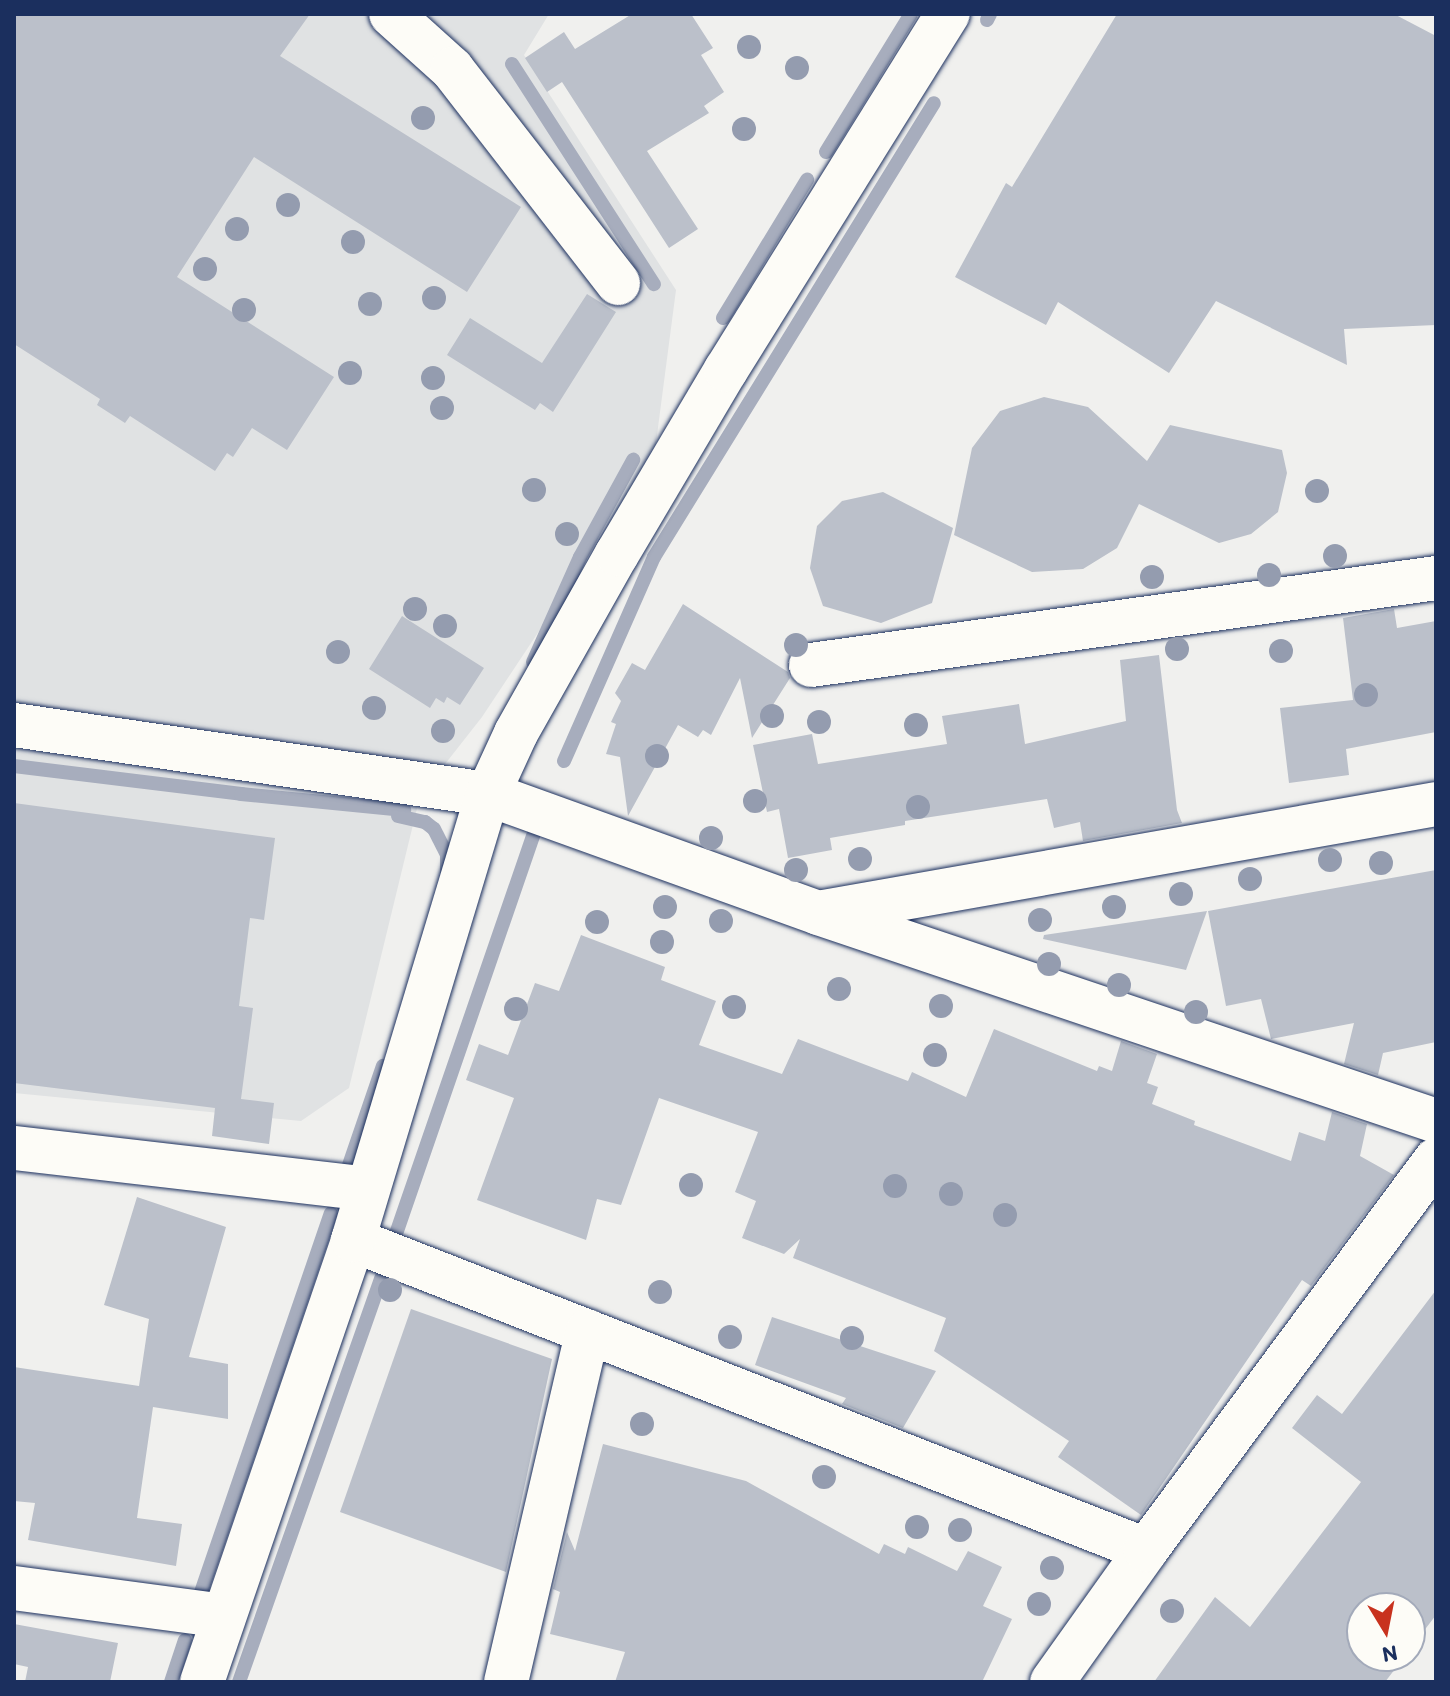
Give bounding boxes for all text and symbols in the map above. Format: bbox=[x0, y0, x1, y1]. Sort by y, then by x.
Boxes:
north arrow bbox=[1346, 1592, 1426, 1672]
text: N bbox=[1380, 1640, 1400, 1669]

